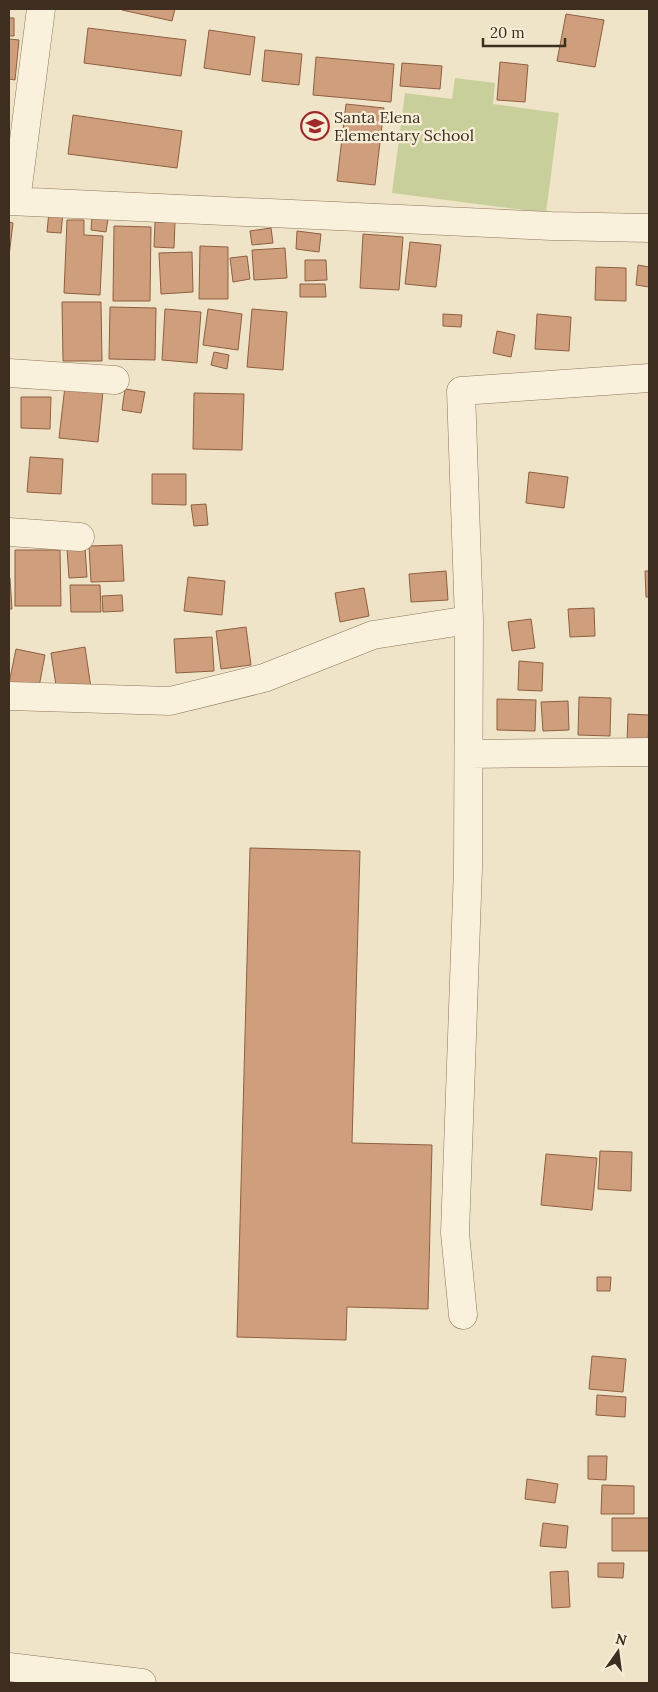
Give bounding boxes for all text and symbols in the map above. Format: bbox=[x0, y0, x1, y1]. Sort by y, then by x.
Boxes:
scale bar bbox=[483, 15, 566, 47]
text: 20 m bbox=[490, 23, 525, 42]
place label: Santa Elena Elementary School bbox=[334, 107, 474, 145]
school or university icon: Santa Elena Elementary School bbox=[300, 111, 330, 141]
north arrow bbox=[593, 1627, 643, 1677]
text: N bbox=[614, 1629, 629, 1649]

